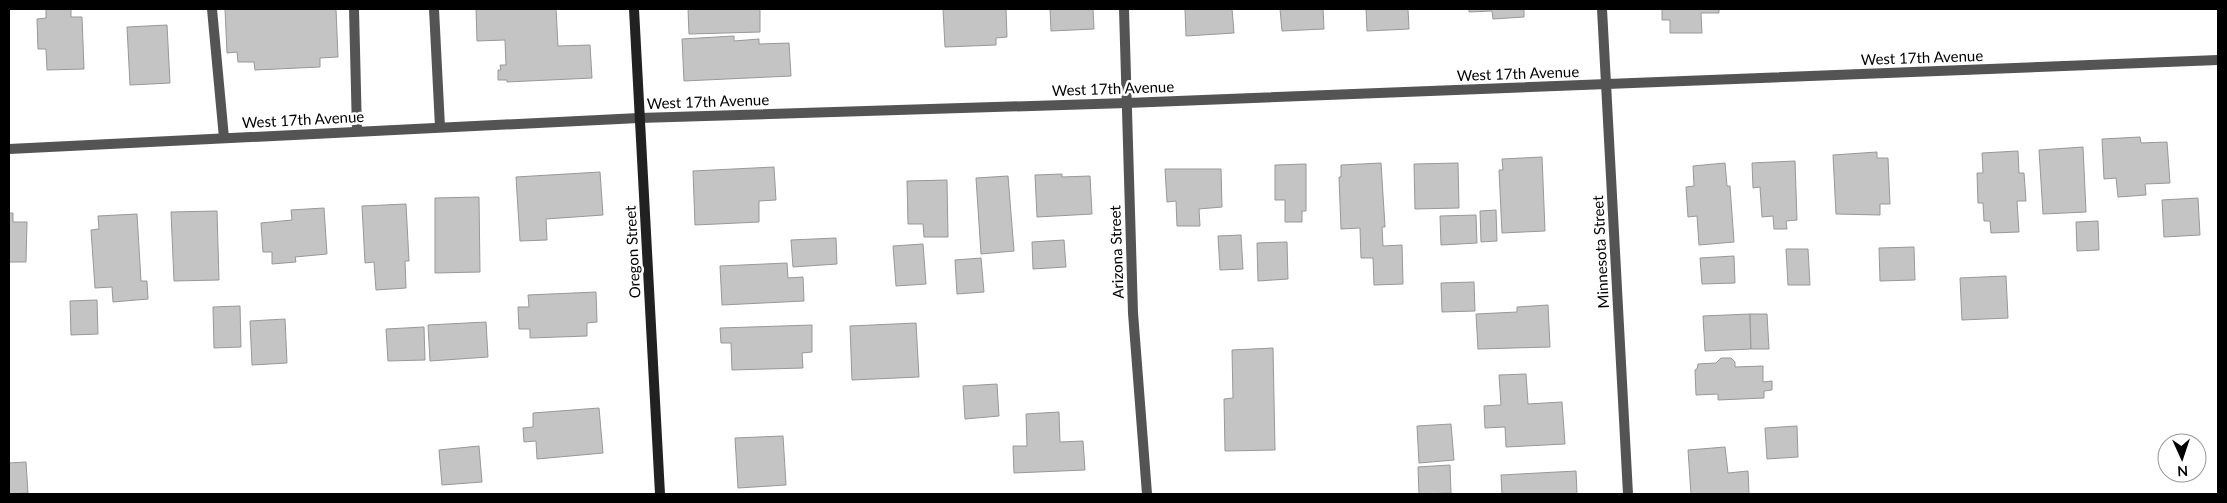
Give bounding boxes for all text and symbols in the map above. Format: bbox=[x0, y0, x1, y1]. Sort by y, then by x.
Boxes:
street label: West 17th Avenue bbox=[1860, 46, 1984, 68]
street label: West 17th Avenue bbox=[1456, 62, 1580, 84]
street label: West 17th Avenue bbox=[1051, 77, 1175, 99]
street label: West 17th Avenue bbox=[646, 90, 770, 112]
street label: West 17th Avenue bbox=[241, 107, 365, 131]
street label: Minnesota Street bbox=[1588, 194, 1612, 309]
street label: Arizona Street bbox=[1105, 204, 1127, 299]
street label: Oregon Street bbox=[621, 205, 643, 299]
north arrow bbox=[2157, 433, 2207, 483]
text: N bbox=[2177, 463, 2189, 480]

